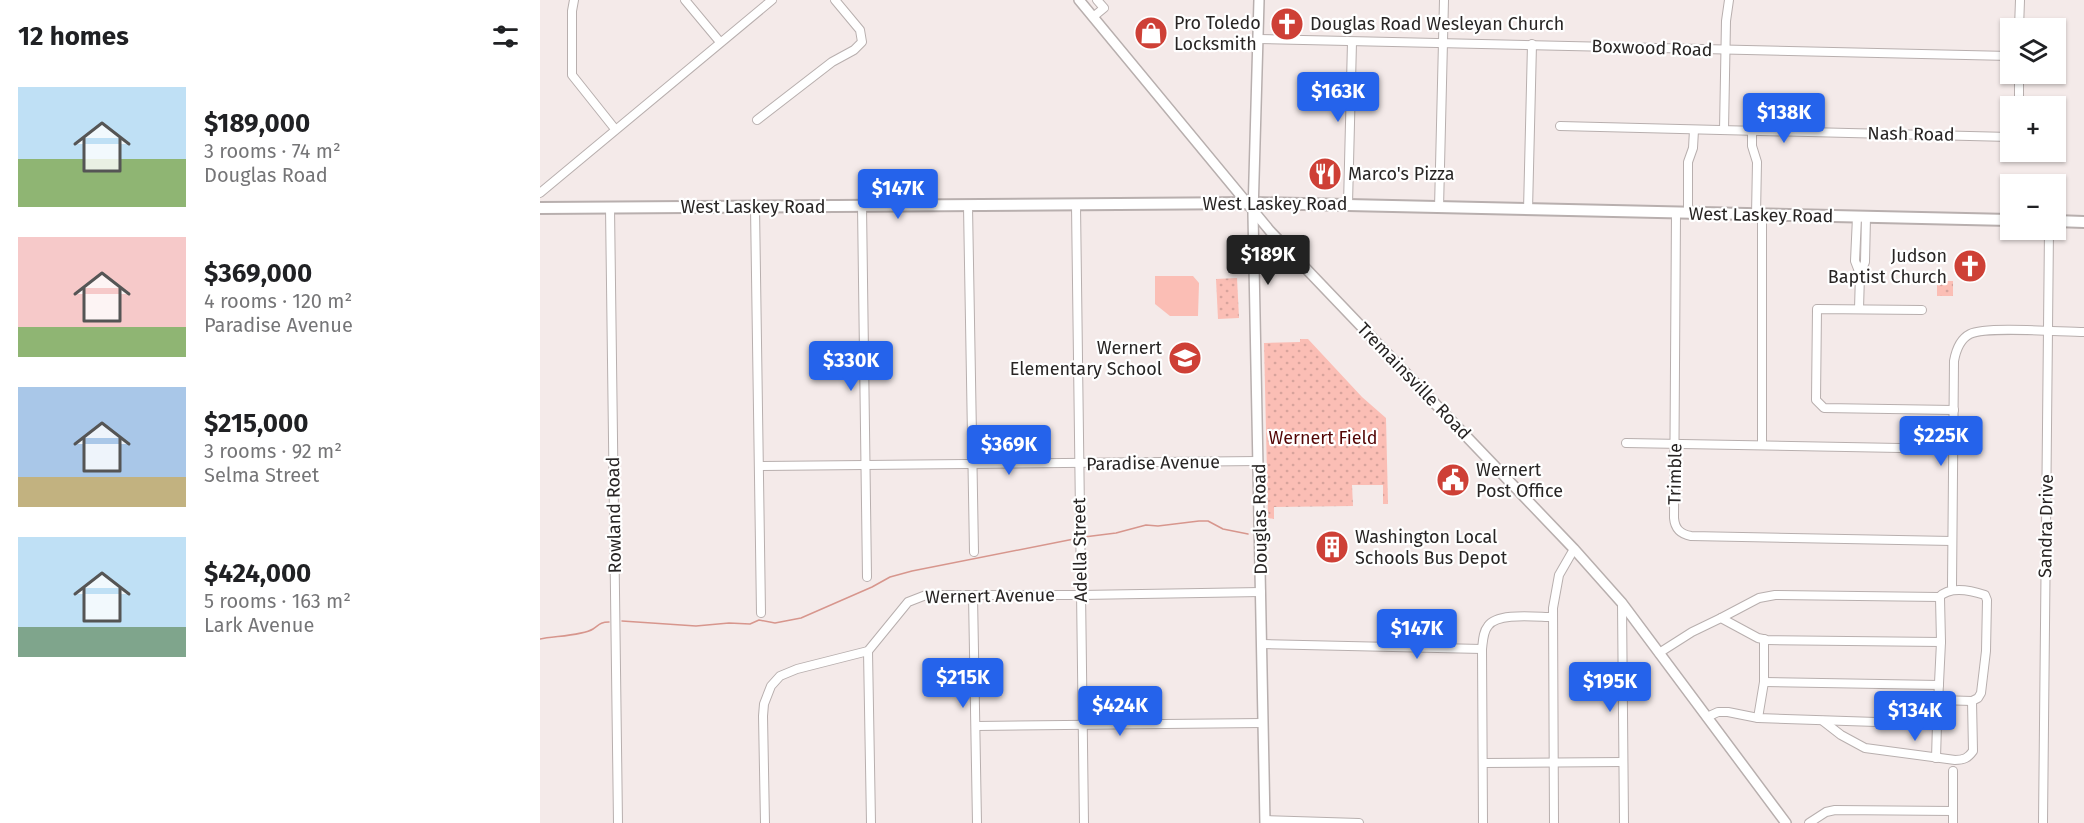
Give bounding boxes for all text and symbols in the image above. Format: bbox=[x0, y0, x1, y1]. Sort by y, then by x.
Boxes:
church icon: Douglas Road Wesleyan Church bbox=[1269, 6, 1305, 42]
place label: Pro Toledo Locksmith bbox=[1174, 12, 1261, 55]
place label: Douglas Road Wesleyan Church bbox=[1310, 13, 1564, 35]
shop icon: Pro Toledo Locksmith bbox=[1133, 15, 1169, 51]
map controls bbox=[2000, 18, 2066, 240]
button: layers bbox=[2000, 18, 2066, 84]
icon: filters bbox=[489, 20, 522, 53]
text: 12 homes bbox=[18, 21, 129, 52]
street label: Boxwood Road bbox=[1591, 35, 1713, 61]
pin: $163K bbox=[1296, 72, 1380, 123]
text: $163K bbox=[1311, 79, 1365, 103]
pin: $138K bbox=[1742, 93, 1826, 144]
button: + bbox=[2000, 96, 2066, 162]
text: $138K bbox=[1757, 100, 1811, 124]
text: $189,000 bbox=[204, 108, 310, 139]
icon: home bbox=[66, 111, 138, 183]
street label: Nash Road bbox=[1867, 122, 1955, 146]
text: 3 rooms · 74 m² bbox=[204, 139, 341, 163]
restaurant icon: Marco's Pizza bbox=[1307, 156, 1343, 192]
text: Douglas Road bbox=[204, 163, 328, 187]
place label: Marco's Pizza bbox=[1348, 163, 1455, 185]
pin: $147K bbox=[856, 169, 940, 220]
button: − bbox=[2000, 174, 2066, 240]
text: $147K bbox=[872, 176, 924, 200]
street label: West Laskey Road bbox=[1203, 193, 1347, 215]
street label: West Laskey Road bbox=[681, 196, 825, 218]
street label: West Laskey Road bbox=[1688, 203, 1834, 227]
pin: $189K bbox=[1226, 235, 1310, 286]
text: $189K bbox=[1241, 242, 1295, 266]
place label: Judson Baptist Church bbox=[1828, 245, 1947, 288]
church icon: Judson Baptist Church bbox=[1952, 248, 1988, 284]
text: $369,000 bbox=[204, 258, 312, 289]
icon: home bbox=[66, 261, 138, 333]
text: 4 rooms · 120 m² bbox=[204, 289, 352, 313]
text: Paradise Avenue bbox=[204, 313, 353, 337]
street label: Tremainsville Road bbox=[1352, 318, 1476, 444]
place label: Wernert Elementary School bbox=[1010, 337, 1163, 380]
school or university icon: Wernert Elementary School bbox=[1167, 340, 1203, 376]
pin: $330K bbox=[809, 341, 893, 392]
text: $330K bbox=[823, 348, 879, 372]
text: $215,000 bbox=[204, 408, 308, 439]
icon: home bbox=[66, 411, 138, 483]
pin: $225K bbox=[1899, 416, 1983, 467]
text: $225K bbox=[1914, 423, 1968, 447]
pin: $369K bbox=[967, 425, 1051, 476]
park label: Wernert Field bbox=[1268, 427, 1378, 449]
text: $369K bbox=[981, 432, 1037, 456]
text: 3 rooms · 92 m² bbox=[204, 439, 342, 463]
street label: Trimble bbox=[1663, 443, 1687, 505]
street label: Paradise Avenue bbox=[1086, 451, 1220, 475]
street label: Rowland Road bbox=[602, 457, 626, 573]
place label: Wernert Post Office bbox=[1476, 459, 1563, 502]
public building icon: Wernert Post Office bbox=[1435, 462, 1471, 498]
text: Selma Street bbox=[204, 463, 319, 487]
street label: Douglas Road bbox=[1248, 463, 1272, 575]
street label: Sandra Drive bbox=[2034, 474, 2058, 578]
street label: Adella Street bbox=[1068, 497, 1092, 603]
place label: Washington Local Schools Bus Depot bbox=[1355, 526, 1508, 569]
building icon: Washington Local Schools Bus Depot bbox=[1314, 529, 1350, 565]
text: $424,000 bbox=[204, 558, 311, 589]
icon: home bbox=[66, 561, 138, 633]
street label: Wernert Avenue bbox=[925, 584, 1055, 608]
text: 5 rooms · 163 m² bbox=[204, 589, 351, 613]
pin: $147K bbox=[1375, 609, 1459, 660]
text: Lark Avenue bbox=[204, 613, 314, 637]
text: $147K bbox=[1391, 616, 1443, 640]
pin: $215K bbox=[921, 658, 1005, 709]
pin: $195K bbox=[1568, 662, 1652, 713]
text: $215K bbox=[936, 665, 990, 689]
text: $195K bbox=[1583, 669, 1637, 693]
pin: $424K bbox=[1078, 686, 1162, 737]
pin: $134K bbox=[1873, 691, 1957, 742]
text: $424K bbox=[1092, 693, 1148, 717]
text: $134K bbox=[1888, 698, 1942, 722]

